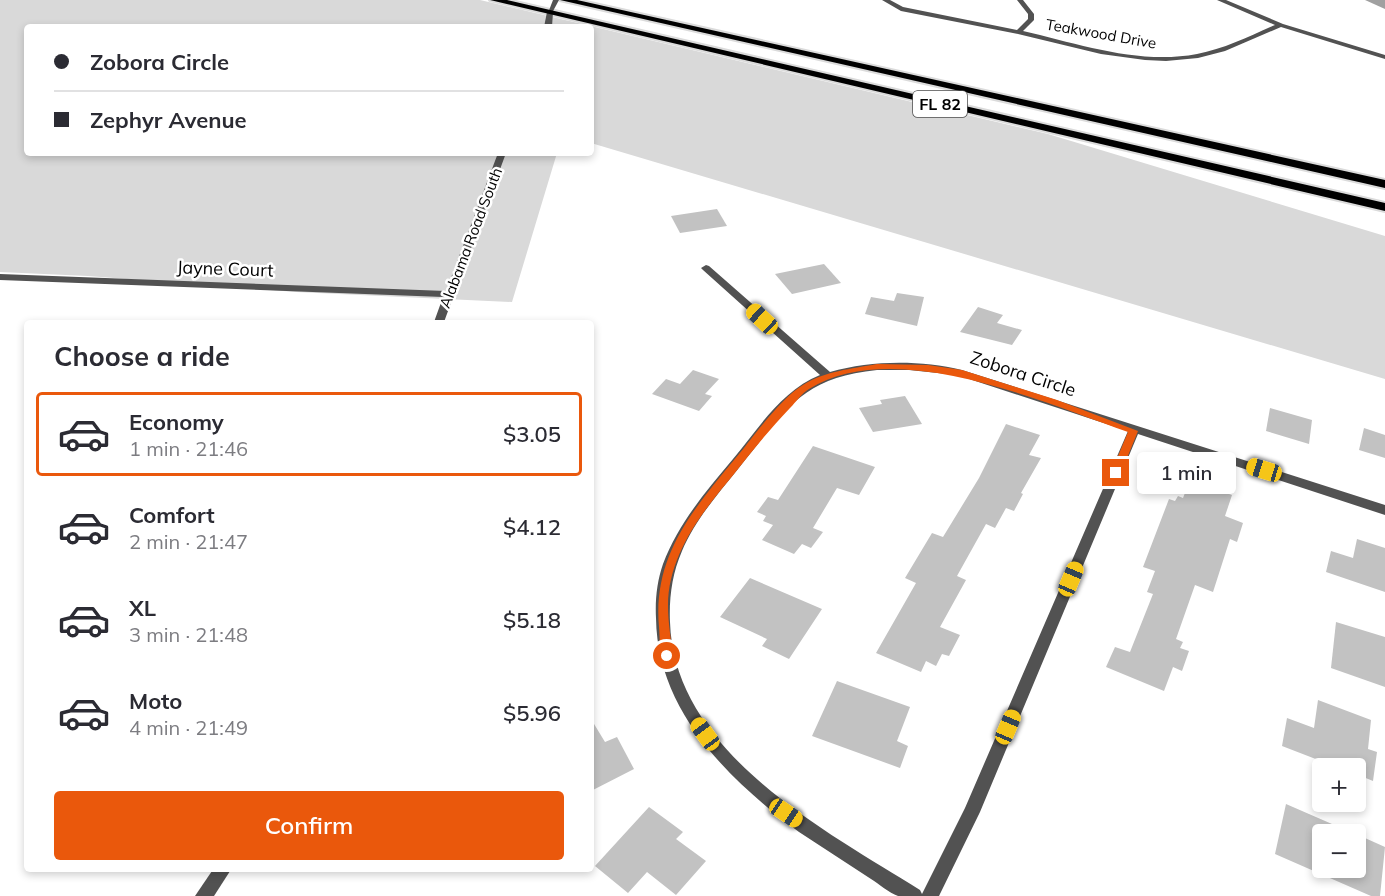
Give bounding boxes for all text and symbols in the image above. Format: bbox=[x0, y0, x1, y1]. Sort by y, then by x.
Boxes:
street label: Teakwood Drive bbox=[1044, 14, 1158, 53]
text: Zobora Circle bbox=[90, 48, 229, 76]
road number: FL 82 bbox=[913, 91, 967, 117]
text: Zephyr Avenue bbox=[90, 106, 247, 134]
street label: Alabama Road South bbox=[435, 165, 506, 311]
street label: Jayne Court bbox=[176, 255, 274, 282]
car bbox=[743, 300, 781, 338]
text: Choose a ride bbox=[54, 339, 230, 373]
street label: Zobora Circle bbox=[967, 346, 1079, 401]
icon: car bbox=[57, 407, 111, 461]
text: Economy bbox=[129, 408, 224, 436]
text: $3.05 bbox=[503, 420, 561, 448]
text: 1 min · 21:46 bbox=[129, 436, 248, 461]
callout: 1 min bbox=[1137, 452, 1236, 494]
car bbox=[1244, 456, 1284, 484]
route end bbox=[1102, 459, 1129, 486]
text: 1 min bbox=[1161, 460, 1212, 485]
icon: car bbox=[57, 500, 111, 554]
text: Comfort bbox=[129, 501, 215, 529]
text: $4.12 bbox=[503, 513, 561, 541]
text: 2 min · 21:47 bbox=[129, 529, 248, 554]
car bbox=[1056, 559, 1086, 599]
icon: car bbox=[57, 593, 111, 647]
text: XL bbox=[129, 594, 156, 622]
text: $5.18 bbox=[503, 606, 561, 634]
text: 3 min · 21:48 bbox=[129, 622, 248, 647]
route start bbox=[653, 642, 680, 669]
icon: car bbox=[57, 686, 111, 740]
text: Moto bbox=[129, 687, 182, 715]
text: $5.96 bbox=[503, 699, 561, 727]
car bbox=[993, 707, 1023, 747]
car bbox=[687, 714, 723, 754]
text: 4 min · 21:49 bbox=[129, 715, 248, 740]
map controls bbox=[1312, 758, 1366, 878]
button: + bbox=[1312, 758, 1366, 812]
button: Confirm bbox=[54, 791, 564, 860]
car bbox=[766, 795, 806, 831]
button: − bbox=[1312, 824, 1366, 878]

